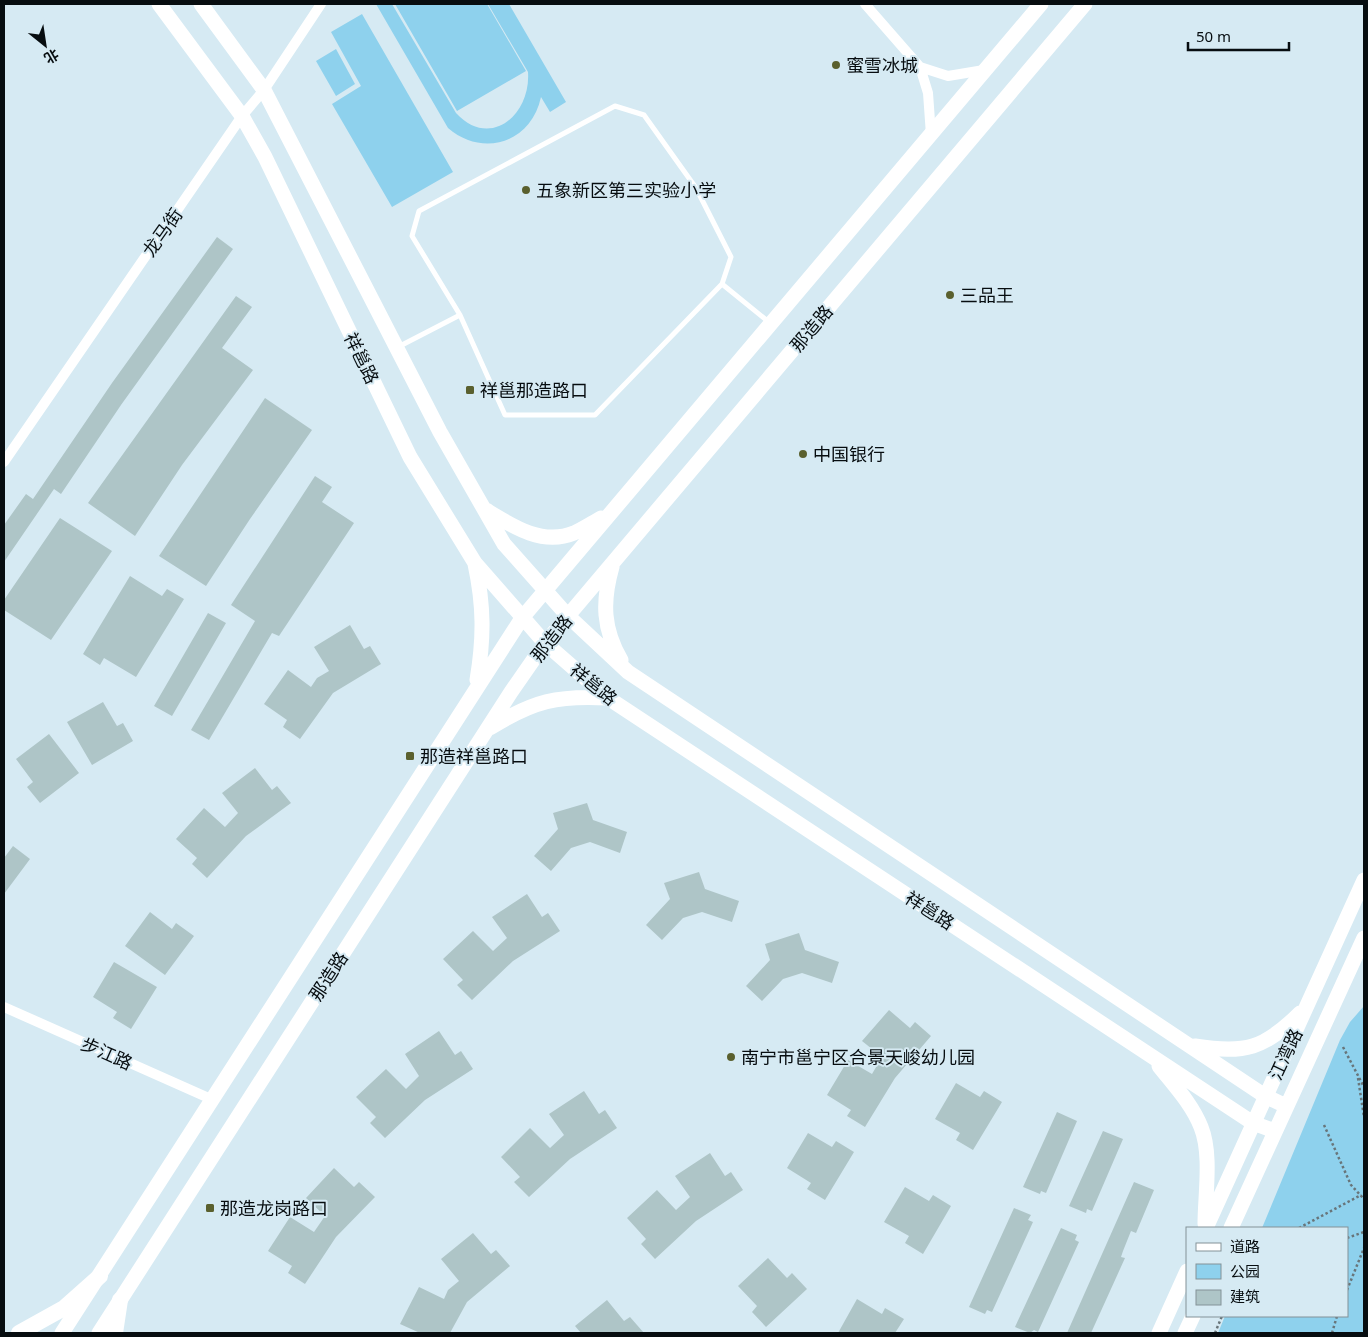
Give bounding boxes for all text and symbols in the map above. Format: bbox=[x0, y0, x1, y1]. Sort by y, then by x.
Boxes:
north arrow bbox=[20, 20, 70, 70]
scale bar bbox=[1188, 20, 1289, 52]
text: 50 m bbox=[1196, 26, 1231, 46]
text: 北 bbox=[41, 45, 63, 68]
place label: 蜜雪冰城 bbox=[846, 53, 918, 77]
marker: 蜜雪冰城 bbox=[830, 59, 842, 71]
place label: 五象新区第三实验小学 bbox=[536, 178, 716, 202]
marker: 五象新区第三实验小学 bbox=[520, 184, 532, 196]
street label: 龙马街 bbox=[137, 203, 187, 261]
place label: 三品王 bbox=[960, 283, 1014, 307]
marker: 三品王 bbox=[944, 289, 956, 301]
street label: 那造路 bbox=[784, 300, 838, 356]
street label: 祥邕路 bbox=[339, 328, 385, 388]
place label: 祥邕那造路口 bbox=[480, 378, 588, 402]
marker: 祥邕那造路口 bbox=[464, 384, 476, 396]
place label: 中国银行 bbox=[813, 442, 885, 466]
marker: 中国银行 bbox=[797, 448, 809, 460]
street label: 那造路 bbox=[525, 609, 577, 667]
street label: 祥邕路 bbox=[565, 658, 623, 710]
place label: 那造祥邕路口 bbox=[420, 744, 528, 768]
marker: 那造祥邕路口 bbox=[404, 750, 416, 762]
street label: 祥邕路 bbox=[901, 885, 959, 935]
street label: 那造路 bbox=[303, 947, 353, 1005]
street label: 江湾路 bbox=[1263, 1024, 1307, 1084]
street label: 步江路 bbox=[77, 1031, 137, 1075]
place label: 南宁市邕宁区合景天峻幼儿园 bbox=[741, 1045, 975, 1069]
marker: 南宁市邕宁区合景天峻幼儿园 bbox=[725, 1051, 737, 1063]
place label: 那造龙岗路口 bbox=[220, 1196, 328, 1220]
marker: 那造龙岗路口 bbox=[204, 1202, 216, 1214]
legend bbox=[1186, 1227, 1348, 1317]
text: 道路 bbox=[1230, 1236, 1260, 1256]
text: 公园 bbox=[1230, 1261, 1260, 1281]
text: 建筑 bbox=[1230, 1286, 1260, 1306]

